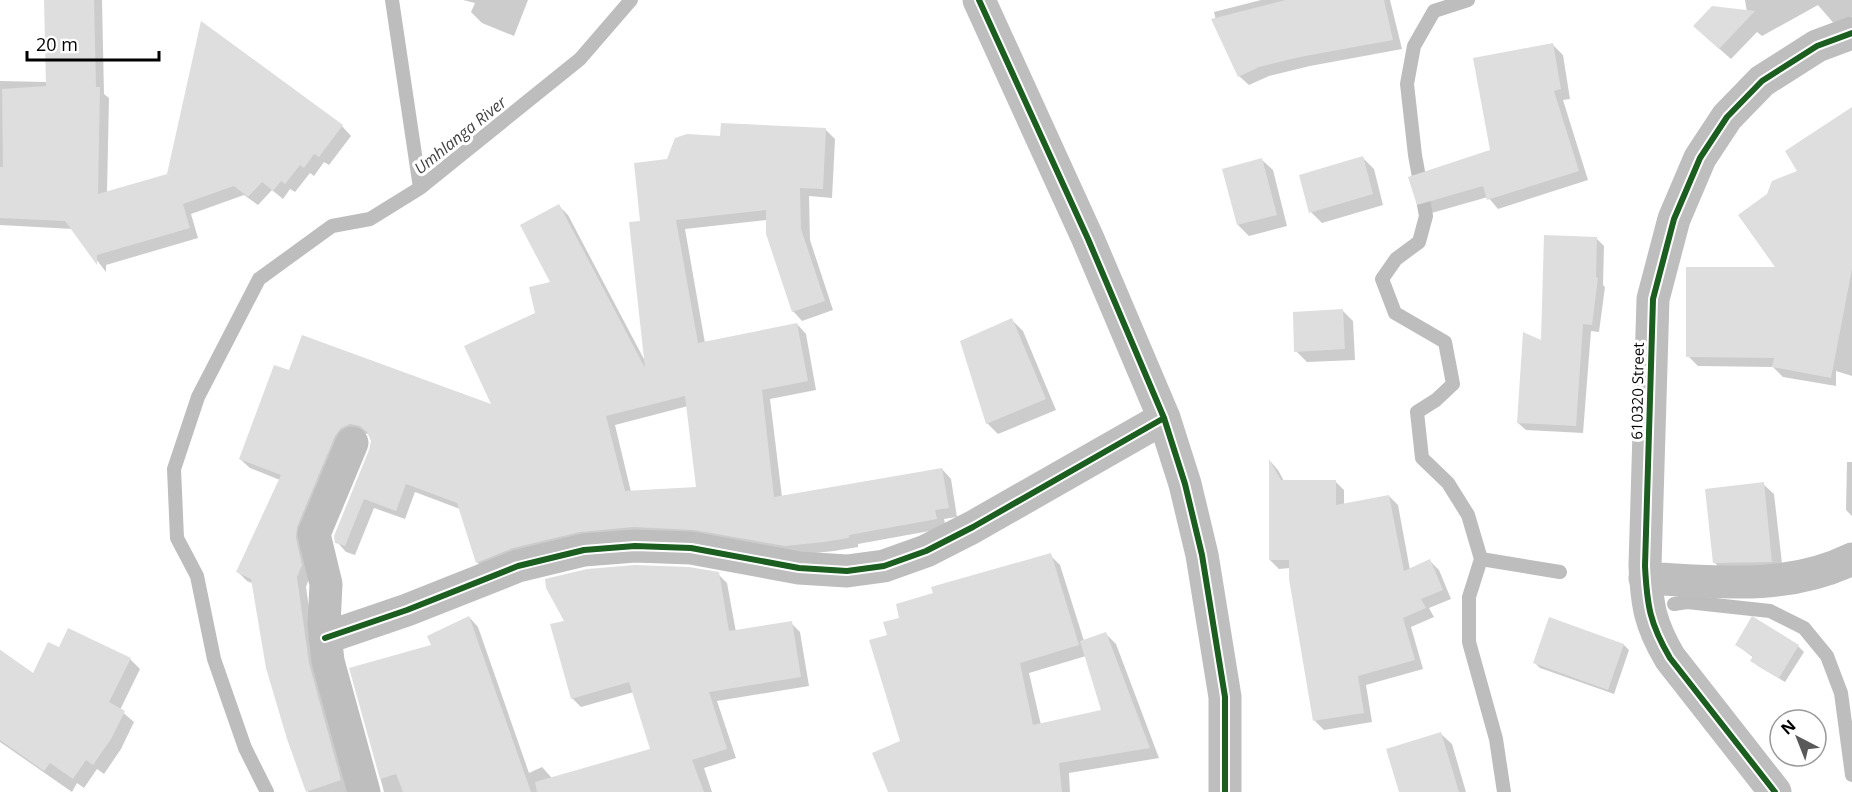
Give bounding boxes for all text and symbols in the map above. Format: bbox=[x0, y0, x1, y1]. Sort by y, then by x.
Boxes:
scale bar bbox=[27, 24, 159, 62]
text: 20 m bbox=[36, 32, 78, 56]
water label: Umhlanga River bbox=[409, 91, 511, 179]
street label: 610320 Street bbox=[1626, 342, 1648, 440]
north arrow bbox=[1768, 708, 1828, 768]
text: N bbox=[1776, 714, 1800, 739]

